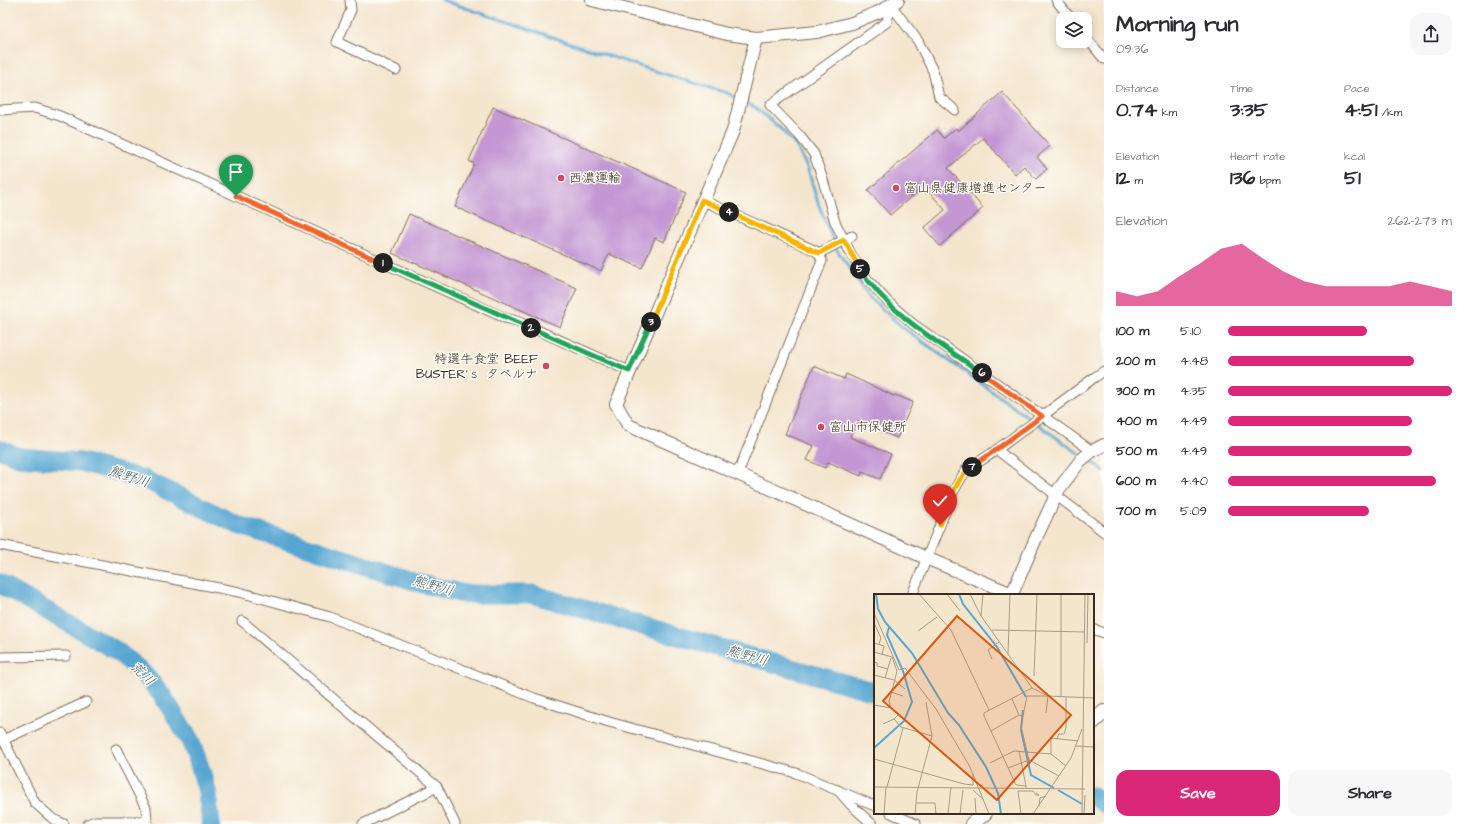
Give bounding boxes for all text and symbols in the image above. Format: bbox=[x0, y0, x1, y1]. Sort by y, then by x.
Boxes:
text: Morning run bbox=[1116, 9, 1239, 40]
map controls bbox=[1056, 12, 1092, 48]
button: layers bbox=[1056, 12, 1092, 48]
button: share bbox=[1410, 13, 1452, 55]
text: 09:36 bbox=[1116, 40, 1149, 58]
text: Distance bbox=[1116, 81, 1159, 96]
text: Time bbox=[1230, 81, 1253, 96]
text: Pace bbox=[1344, 81, 1370, 96]
text: 0.74 bbox=[1116, 96, 1157, 124]
text: 3:35 bbox=[1230, 96, 1268, 124]
text: 4:51 bbox=[1344, 96, 1378, 124]
text: km bbox=[1157, 105, 1177, 120]
text: /km bbox=[1378, 105, 1402, 120]
text: Elevation bbox=[1116, 149, 1159, 164]
text: Heart rate bbox=[1230, 149, 1285, 164]
text: kcal bbox=[1344, 149, 1365, 164]
pin bbox=[219, 155, 253, 196]
icon: arrive bbox=[225, 161, 247, 183]
text: 12 bbox=[1116, 164, 1130, 192]
text: 136 bbox=[1230, 164, 1255, 192]
text: 51 bbox=[1344, 164, 1361, 192]
place label: 西濃運輸 bbox=[569, 169, 621, 187]
marker: 西濃運輸 bbox=[556, 173, 566, 183]
text: m bbox=[1130, 173, 1143, 188]
text: bpm bbox=[1255, 173, 1281, 188]
place label: 富山県健康増進センター bbox=[904, 179, 1046, 197]
marker: 富山県健康増進センター bbox=[891, 183, 901, 193]
pin: 4 bbox=[719, 202, 739, 222]
text: 4 bbox=[725, 204, 733, 219]
text: Elevation bbox=[1116, 212, 1167, 230]
text: 262–273 m bbox=[1388, 212, 1452, 230]
pin: 1 bbox=[373, 253, 393, 273]
text: 1 bbox=[382, 255, 384, 270]
pin: 5 bbox=[850, 259, 870, 279]
text: 5 bbox=[856, 261, 864, 276]
pin: 3 bbox=[641, 312, 661, 332]
text: 3 bbox=[648, 314, 654, 329]
pin: 2 bbox=[521, 318, 541, 338]
text: 2 bbox=[528, 320, 534, 335]
text: 100 m bbox=[1116, 322, 1149, 340]
text: 5:10 bbox=[1180, 322, 1201, 340]
place label: 特選牛食堂 BEEF BUSTER'ｓ タベルナ bbox=[416, 350, 538, 383]
text: 200 m bbox=[1116, 352, 1155, 370]
text: 4:48 bbox=[1180, 352, 1208, 370]
marker: 特選牛食堂 BEEF BUSTER'ｓ タベルナ bbox=[541, 361, 551, 371]
pin: 6 bbox=[972, 363, 992, 383]
text: 6 bbox=[979, 365, 985, 380]
text: 300 m bbox=[1116, 382, 1154, 400]
text: 4:35 bbox=[1180, 382, 1207, 400]
text: 400 m bbox=[1116, 412, 1157, 430]
text: 4:49 bbox=[1180, 412, 1207, 430]
place label: 富山市保健所 bbox=[829, 418, 907, 436]
marker: 富山市保健所 bbox=[816, 422, 826, 432]
text: 500 m bbox=[1116, 442, 1157, 460]
text: 4:49 bbox=[1180, 442, 1207, 460]
pin: 7 bbox=[962, 457, 982, 477]
text: 7 bbox=[969, 459, 975, 474]
water label: 熊野川 bbox=[106, 461, 152, 493]
text: 600 m bbox=[1116, 472, 1156, 490]
text: 4:40 bbox=[1180, 472, 1208, 490]
pin bbox=[923, 484, 957, 525]
icon: check bbox=[929, 490, 951, 512]
text: 700 m bbox=[1116, 502, 1156, 520]
text: 5:09 bbox=[1180, 502, 1207, 520]
water label: 熊野川 bbox=[410, 571, 456, 601]
inset map bbox=[874, 594, 1094, 814]
water label: 熊野川 bbox=[724, 641, 770, 671]
water label: 荒川 bbox=[125, 657, 159, 691]
button: Save bbox=[1116, 770, 1280, 816]
button: Share bbox=[1288, 770, 1452, 816]

